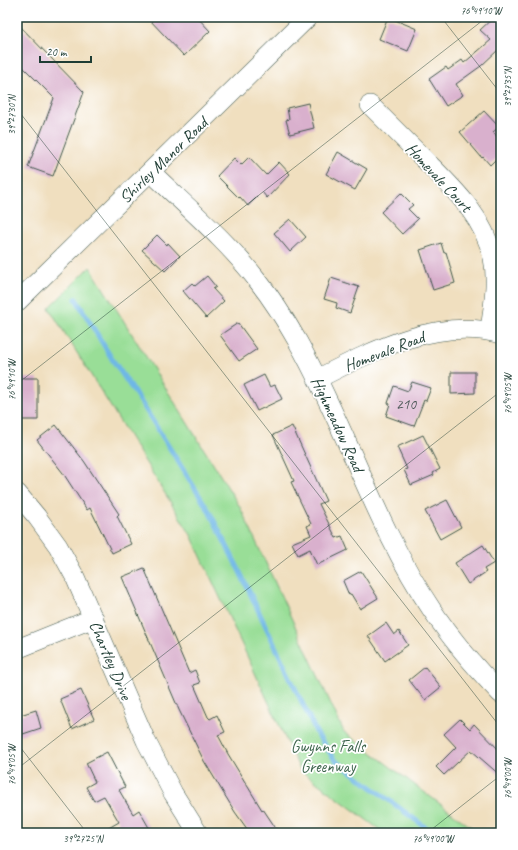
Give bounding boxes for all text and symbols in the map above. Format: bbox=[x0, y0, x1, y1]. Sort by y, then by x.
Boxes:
text: 76°49'10"W bbox=[461, 4, 503, 17]
scale bar bbox=[40, 38, 91, 64]
text: 20 m bbox=[46, 44, 68, 60]
text: 39°27'35"N bbox=[501, 65, 514, 107]
text: 39°27'30"N bbox=[5, 93, 18, 135]
street label: Shirley Manor Road bbox=[115, 111, 214, 208]
street label: Homevale Court bbox=[401, 138, 478, 218]
street label: Homevale Road bbox=[341, 326, 429, 376]
text: 76°49'10"W bbox=[5, 358, 18, 400]
text: 76°49'05"W bbox=[501, 372, 514, 414]
street label: Highmeadow Road bbox=[306, 373, 370, 477]
house number: 210 bbox=[396, 395, 417, 414]
street label: Chartley Drive bbox=[85, 618, 137, 704]
park label: Gwynns Falls Greenway bbox=[291, 736, 366, 777]
text: 76°49'05"W bbox=[5, 743, 18, 785]
text: 76°49'00"W bbox=[501, 757, 514, 799]
text: 39°27'25"N bbox=[63, 832, 105, 845]
text: 76°49'00"W bbox=[413, 832, 455, 845]

